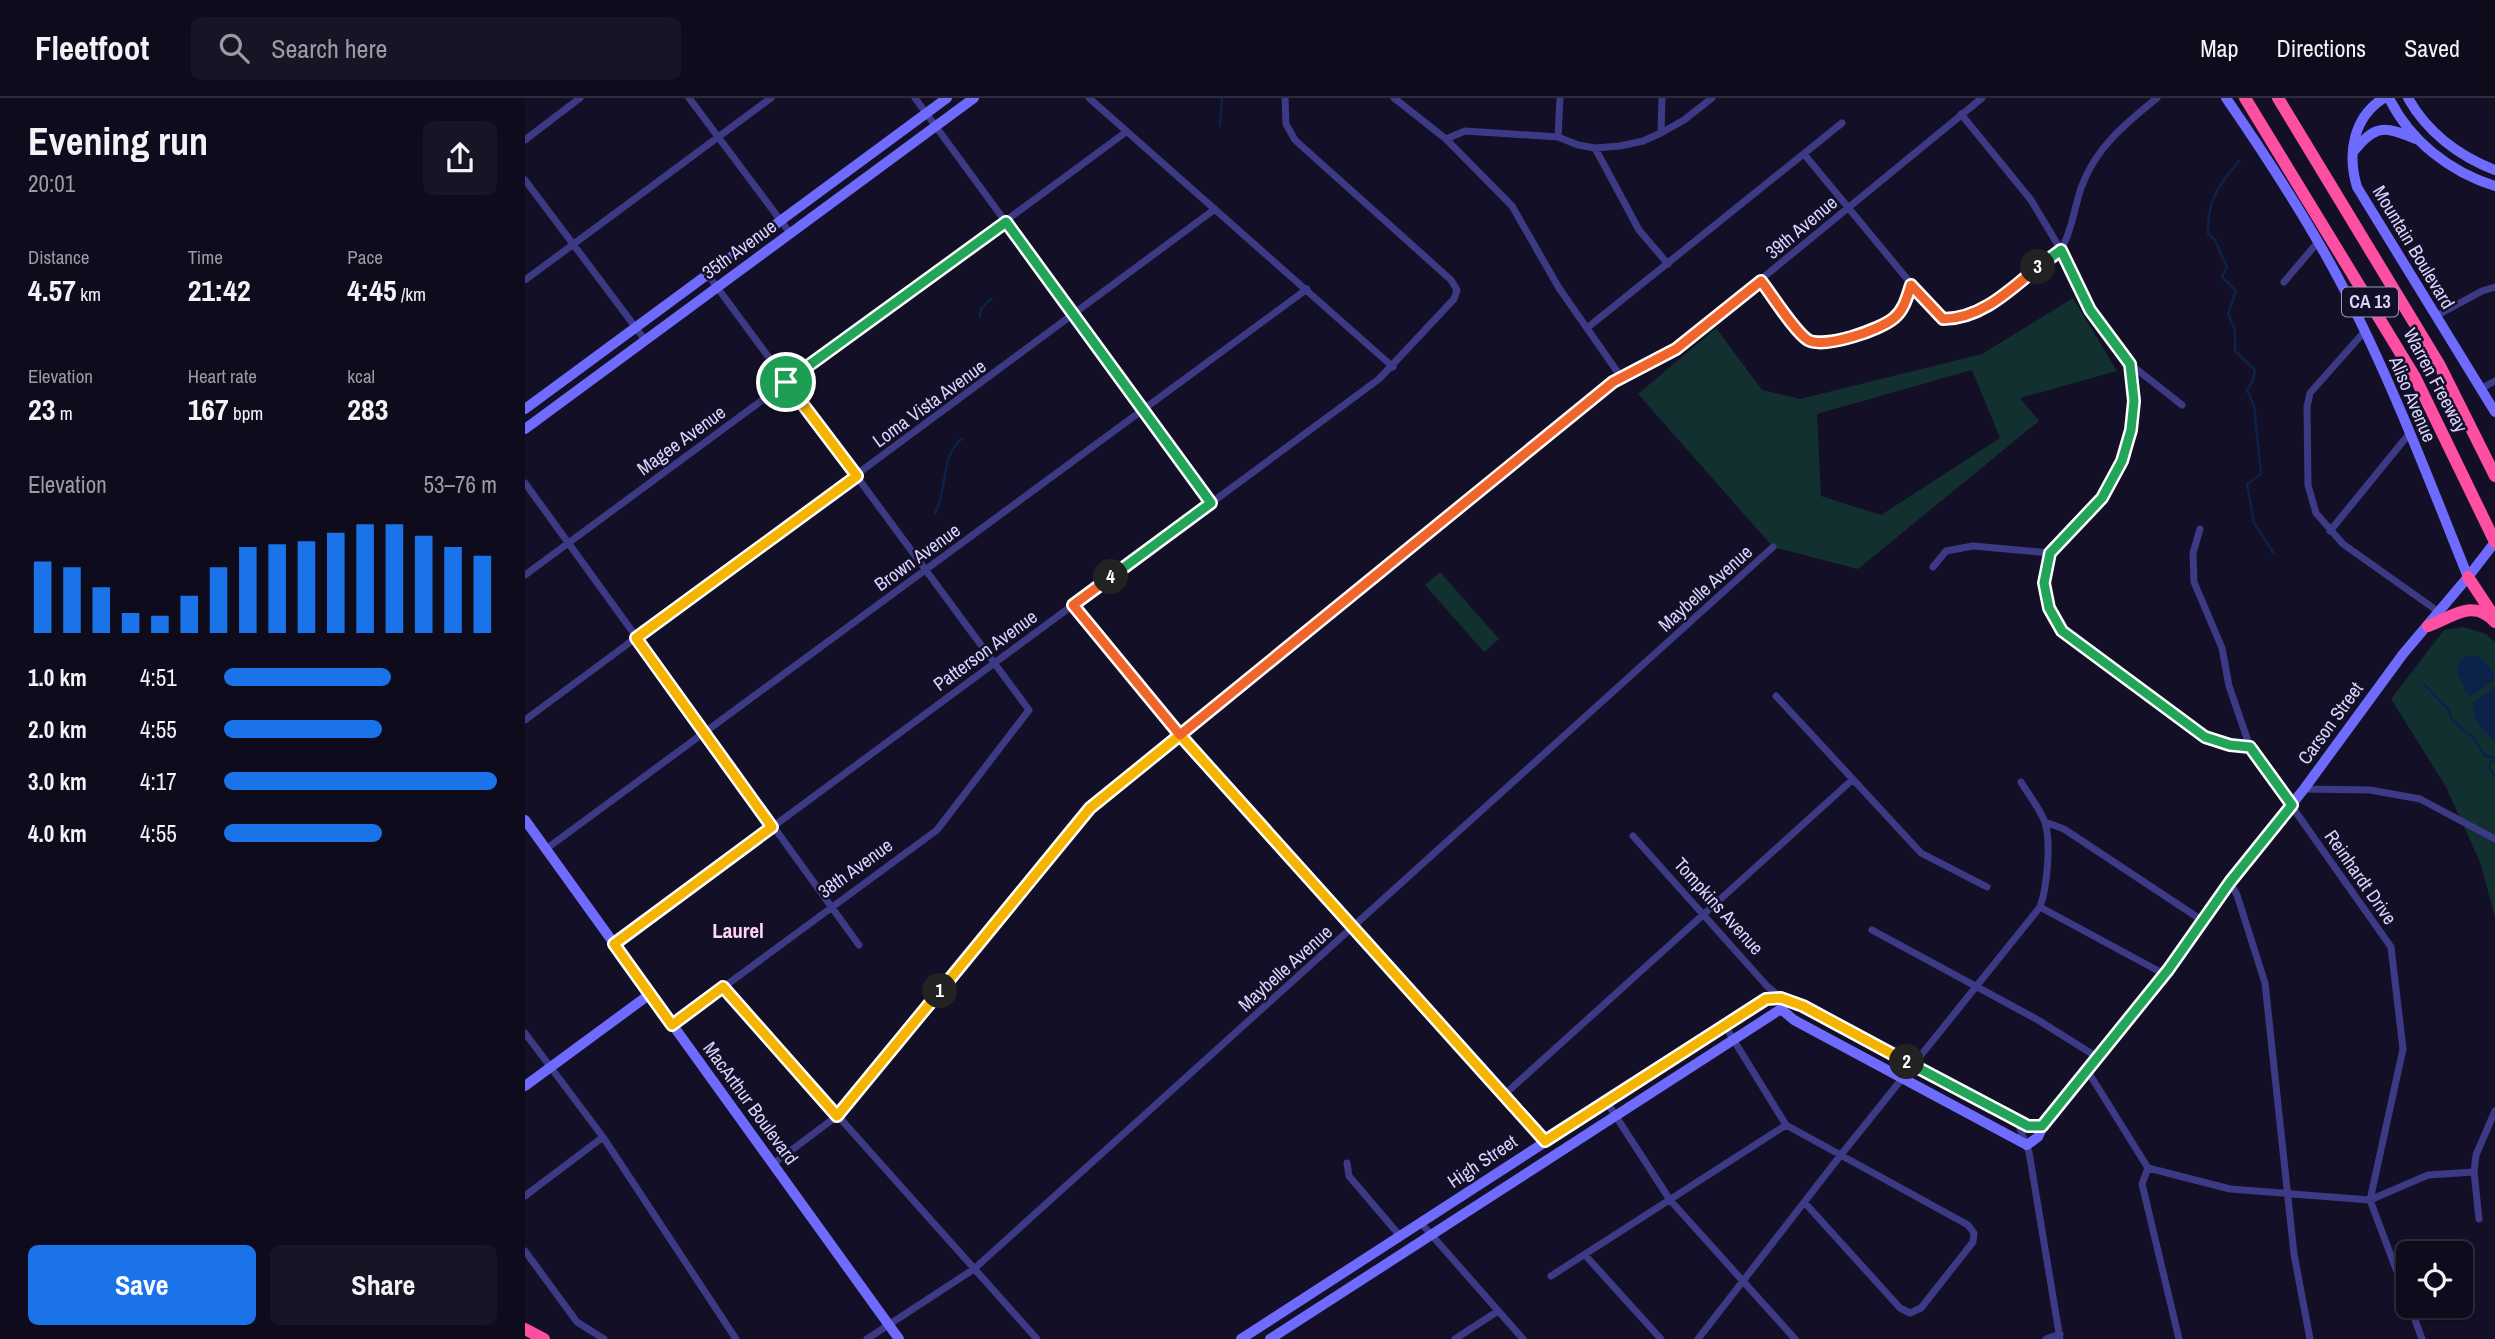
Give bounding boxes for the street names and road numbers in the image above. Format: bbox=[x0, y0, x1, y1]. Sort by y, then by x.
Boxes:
street label: Mountain Boulevard bbox=[2367, 181, 2461, 313]
street label: 39th Avenue bbox=[1760, 189, 1842, 265]
street label: 35th Avenue bbox=[696, 213, 782, 285]
road number: CA 13 bbox=[2342, 288, 2398, 316]
street label: Warren Freeway bbox=[2398, 323, 2474, 437]
street label: Aliso Avenue bbox=[2383, 351, 2443, 446]
street label: Loma Vista Avenue bbox=[867, 353, 991, 453]
street label: Magee Avenue bbox=[631, 399, 731, 481]
street label: Brown Avenue bbox=[869, 517, 965, 597]
street label: Maybelle Avenue bbox=[1652, 539, 1758, 637]
street label: Patterson Avenue bbox=[928, 603, 1042, 697]
street label: Carson Street bbox=[2291, 676, 2369, 770]
street label: Reinhardt Drive bbox=[2319, 824, 2403, 930]
street label: 38th Avenue bbox=[812, 832, 898, 904]
street label: Tompkins Avenue bbox=[1668, 852, 1770, 960]
street label: Maybelle Avenue bbox=[1232, 919, 1338, 1017]
street label: MacArthur Boulevard bbox=[697, 1036, 805, 1170]
street label: High Street bbox=[1442, 1128, 1522, 1194]

